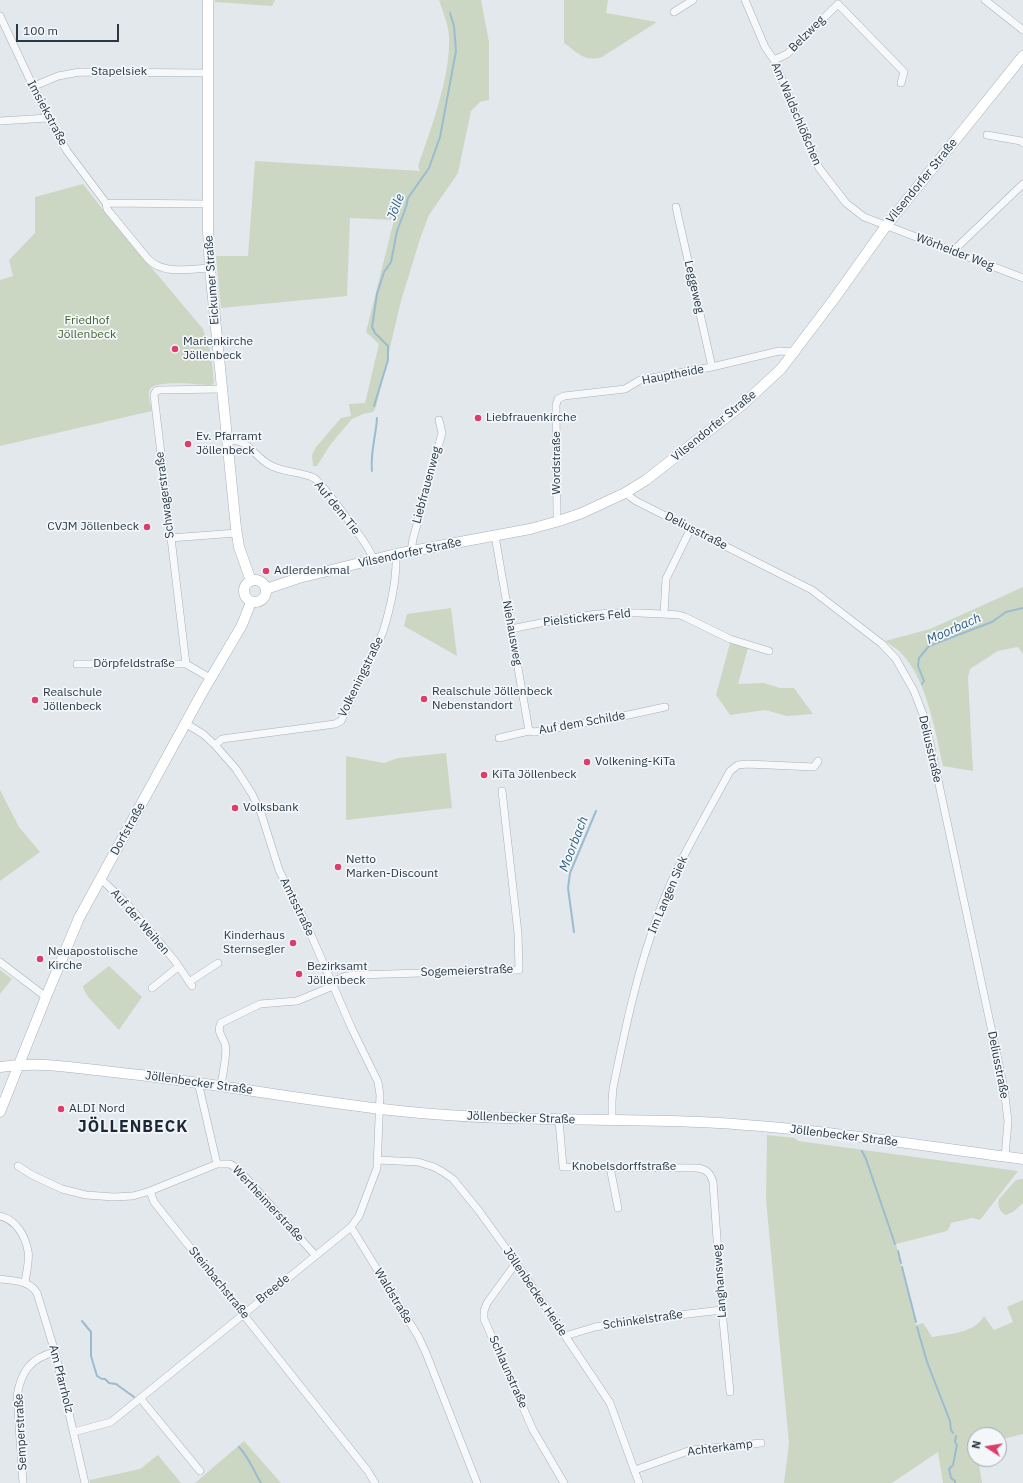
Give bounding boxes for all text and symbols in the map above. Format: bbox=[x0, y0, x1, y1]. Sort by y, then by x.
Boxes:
street label: Belzweg bbox=[786, 13, 828, 55]
scale bar bbox=[18, 16, 121, 42]
text: 100 m bbox=[23, 23, 58, 38]
street label: Am Waldschlößchen bbox=[768, 60, 824, 168]
street label: Stapelsiek bbox=[91, 65, 147, 79]
street label: Imsiekstraße bbox=[24, 78, 70, 148]
street label: Vilsendorfer Straße bbox=[883, 136, 961, 226]
water label: Jölle bbox=[384, 192, 408, 222]
street label: Wörheider Weg bbox=[914, 231, 996, 273]
street label: Eickumer Straße bbox=[202, 235, 222, 325]
street label: Leggeweg bbox=[681, 259, 707, 315]
park label: Friedhof Jöllenbeck bbox=[58, 314, 116, 342]
place label: Marienkirche Jöllenbeck bbox=[183, 335, 253, 363]
marker: Marienkirche Jöllenbeck bbox=[170, 344, 180, 354]
street label: Hauptheide bbox=[641, 362, 705, 388]
street label: Vilsendorfer Straße bbox=[669, 387, 759, 465]
place label: Liebfrauenkirche bbox=[486, 411, 576, 425]
marker: Liebfrauenkirche bbox=[473, 413, 483, 423]
place label: Ev. Pfarramt Jöllenbeck bbox=[196, 430, 262, 458]
street label: Wordstraße bbox=[550, 431, 564, 495]
marker: Ev. Pfarramt Jöllenbeck bbox=[183, 439, 193, 449]
street label: Liebfrauenweg bbox=[410, 445, 444, 525]
street label: Schwagerstraße bbox=[153, 451, 177, 539]
street label: Auf dem Tie bbox=[311, 478, 363, 538]
street label: Deliusstraße bbox=[662, 509, 730, 553]
place label: CVJM Jöllenbeck bbox=[47, 520, 139, 534]
marker: CVJM Jöllenbeck bbox=[142, 522, 152, 532]
street label: Vilsendorfer Straße bbox=[357, 535, 463, 571]
place label: Adlerdenkmal bbox=[274, 564, 350, 578]
marker: Adlerdenkmal bbox=[261, 566, 271, 576]
street label: Niehausweg bbox=[499, 599, 525, 667]
street label: Pielstickers Feld bbox=[542, 606, 632, 630]
water label: Moorbach bbox=[924, 610, 984, 648]
street label: Volkeningstraße bbox=[335, 634, 387, 720]
street label: Dörpfeldstraße bbox=[93, 657, 175, 671]
place label: Realschule Jöllenbeck Nebenstandort bbox=[432, 685, 553, 713]
place label: Realschule Jöllenbeck bbox=[43, 686, 102, 714]
marker: Realschule Jöllenbeck Nebenstandort bbox=[419, 694, 429, 704]
marker: Realschule Jöllenbeck bbox=[30, 695, 40, 705]
street label: Auf dem Schilde bbox=[538, 708, 626, 738]
street label: Deliusstraße bbox=[915, 714, 945, 784]
place label: Volkening-KiTa bbox=[595, 755, 675, 769]
marker: Volkening-KiTa bbox=[582, 757, 592, 767]
place label: KiTa Jöllenbeck bbox=[492, 768, 576, 782]
marker: KiTa Jöllenbeck bbox=[479, 770, 489, 780]
street label: Dorfstraße bbox=[108, 800, 148, 858]
place label: Volksbank bbox=[243, 801, 298, 815]
marker: Volksbank bbox=[230, 803, 240, 813]
water label: Moorbach bbox=[556, 814, 592, 874]
place label: Netto Marken-Discount bbox=[346, 853, 438, 881]
street label: Im Langen Siek bbox=[645, 854, 691, 936]
marker: Netto Marken-Discount bbox=[333, 862, 343, 872]
street label: Amtsstraße bbox=[277, 875, 317, 939]
street label: Auf der Weihen bbox=[108, 886, 172, 958]
place label: Kinderhaus Sternsegler bbox=[223, 929, 285, 957]
marker: Kinderhaus Sternsegler bbox=[288, 938, 298, 948]
place label: Neuapostolische Kirche bbox=[48, 945, 138, 973]
marker: Neuapostolische Kirche bbox=[35, 954, 45, 964]
place label: Bezirksamt Jöllenbeck bbox=[307, 960, 367, 988]
street label: Sogemeierstraße bbox=[420, 962, 514, 980]
marker: Bezirksamt Jöllenbeck bbox=[294, 969, 304, 979]
street label: Deliusstraße bbox=[984, 1030, 1012, 1100]
street label: Jöllenbecker Straße bbox=[144, 1068, 254, 1098]
place label: ALDI Nord bbox=[69, 1102, 125, 1116]
marker: ALDI Nord bbox=[56, 1104, 66, 1114]
street label: Jöllenbecker Straße bbox=[467, 1109, 575, 1127]
district label: JÖLLENBECK bbox=[78, 1117, 188, 1137]
street label: Jöllenbecker Straße bbox=[789, 1122, 899, 1150]
street label: Knobelsdorffstraße bbox=[572, 1160, 676, 1174]
street label: Wertheimerstraße bbox=[229, 1163, 307, 1245]
street label: Steinbachstraße bbox=[185, 1244, 253, 1322]
street label: Langhansweg bbox=[710, 1244, 730, 1318]
street label: Jöllenbecker Heide bbox=[500, 1245, 570, 1339]
street label: Waldstraße bbox=[371, 1266, 415, 1326]
street label: Breede bbox=[253, 1271, 293, 1307]
street label: Schinkelstraße bbox=[602, 1307, 684, 1333]
street label: Schlaunstraße bbox=[486, 1333, 530, 1411]
street label: Am Pfarrholz bbox=[46, 1343, 76, 1415]
street label: Semperstraße bbox=[12, 1393, 30, 1471]
north arrow bbox=[967, 1427, 1007, 1467]
street label: Achterkamp bbox=[686, 1437, 754, 1459]
text: N bbox=[969, 1439, 984, 1450]

